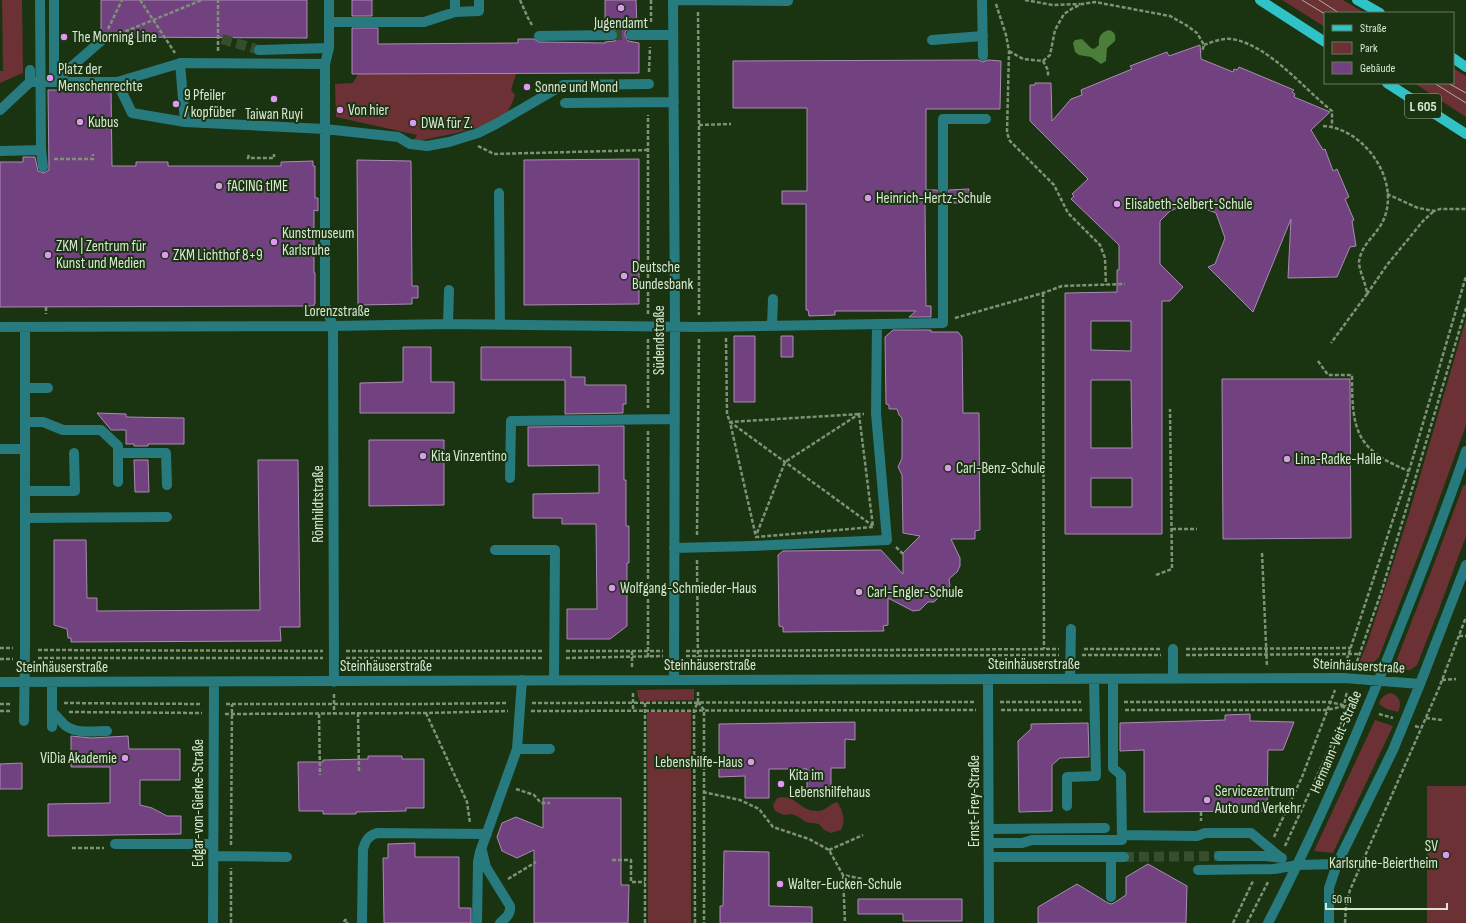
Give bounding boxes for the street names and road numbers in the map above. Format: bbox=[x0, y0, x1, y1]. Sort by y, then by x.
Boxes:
road number: L 605 bbox=[1405, 94, 1441, 118]
street label: Lorenzstraße bbox=[304, 302, 370, 321]
street label: Südendstraße bbox=[650, 305, 669, 375]
street label: Römhildtstraße bbox=[309, 465, 328, 543]
street label: Steinhäuserstraße bbox=[1312, 654, 1406, 678]
street label: Steinhäuserstraße bbox=[988, 655, 1080, 674]
street label: Steinhäuserstraße bbox=[664, 656, 756, 675]
street label: Steinhäuserstraße bbox=[340, 657, 432, 676]
street label: Steinhäuserstraße bbox=[16, 658, 108, 677]
street label: Hermann-Veit-Straße bbox=[1306, 688, 1366, 796]
street label: Edgar-von-Gierke-Straße bbox=[189, 739, 208, 867]
street label: Ernst-Frey-Straße bbox=[965, 755, 984, 847]

